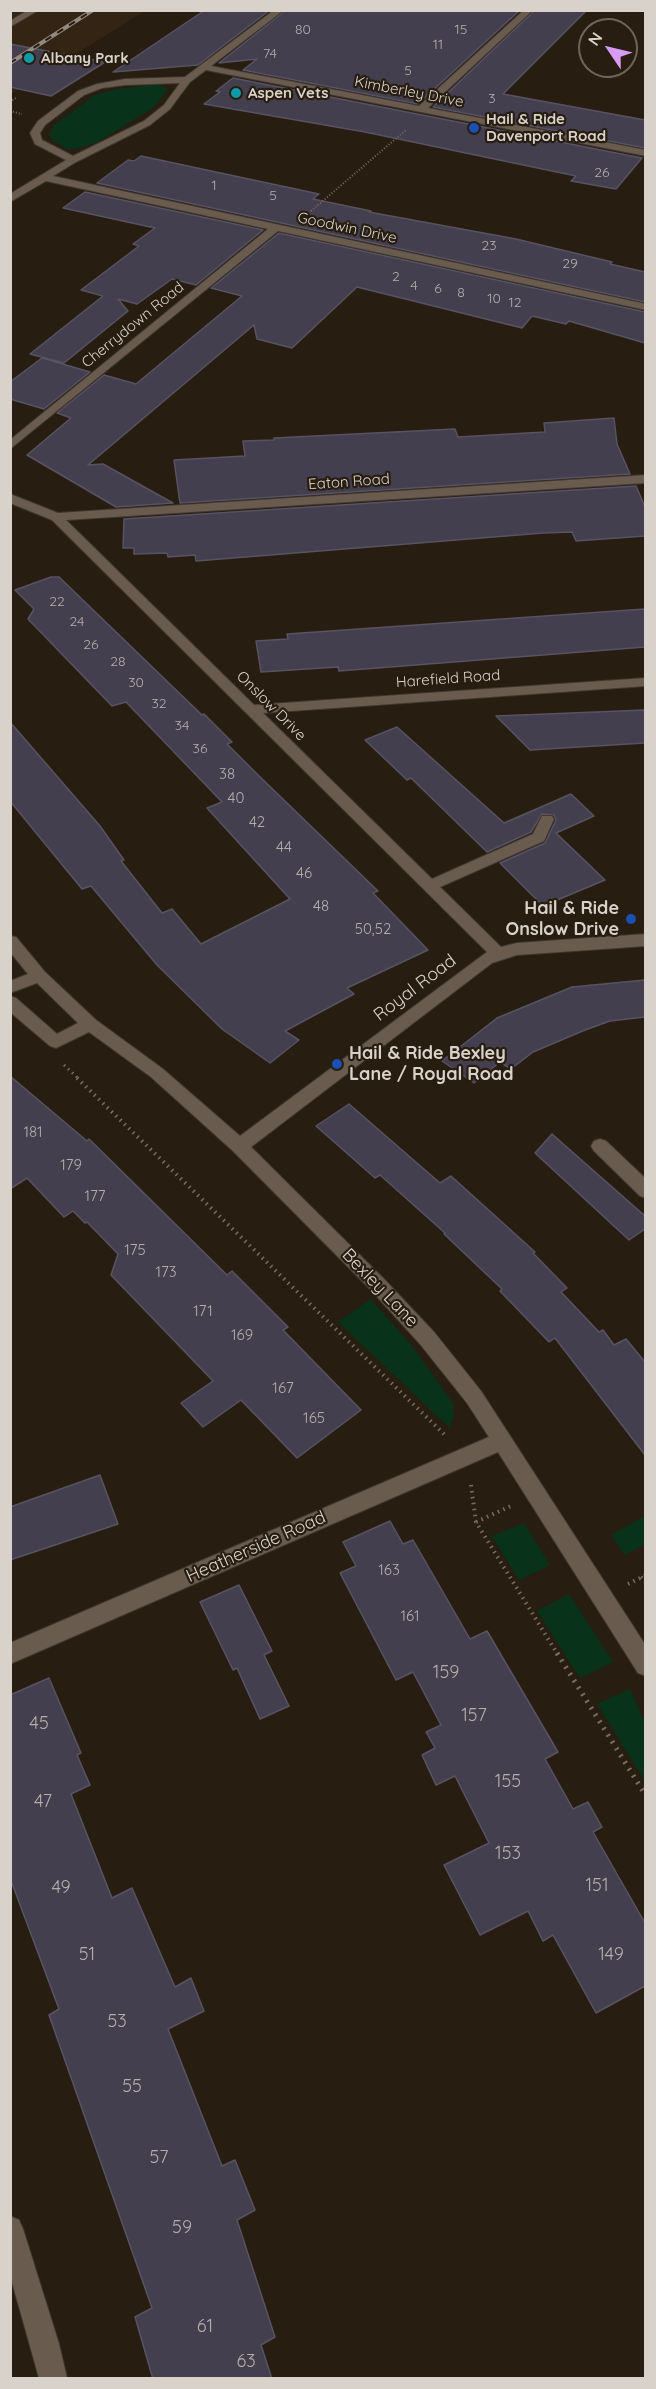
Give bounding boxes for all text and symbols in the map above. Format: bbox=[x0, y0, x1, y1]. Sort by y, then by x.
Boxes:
north arrow bbox=[578, 18, 638, 78]
house number: 80 bbox=[295, 22, 311, 38]
house number: 15 bbox=[455, 22, 467, 38]
text: N bbox=[583, 28, 606, 49]
house number: 11 bbox=[433, 37, 443, 53]
house number: 74 bbox=[263, 46, 277, 62]
place label: Albany Park bbox=[41, 49, 129, 67]
marker: Albany Park bbox=[22, 51, 36, 65]
house number: 5 bbox=[404, 63, 412, 79]
street label: Kimberley Drive bbox=[353, 73, 465, 111]
place label: Aspen Vets bbox=[248, 84, 329, 102]
marker: Aspen Vets bbox=[229, 86, 243, 100]
house number: 3 bbox=[488, 91, 496, 107]
place label: Hail & Ride Davenport Road bbox=[486, 110, 606, 145]
marker: Hail & Ride Davenport Road bbox=[467, 121, 481, 135]
house number: 26 bbox=[594, 165, 610, 181]
house number: 1 bbox=[211, 178, 217, 194]
house number: 5 bbox=[269, 188, 277, 204]
street label: Goodwin Drive bbox=[296, 209, 398, 247]
house number: 23 bbox=[481, 238, 497, 254]
house number: 29 bbox=[562, 256, 578, 272]
house number: 2 bbox=[392, 269, 400, 285]
street label: Cherrydown Road bbox=[78, 278, 188, 372]
house number: 4 bbox=[410, 278, 418, 294]
house number: 6 bbox=[434, 281, 442, 297]
house number: 8 bbox=[457, 285, 465, 301]
house number: 10 bbox=[487, 291, 501, 307]
house number: 12 bbox=[509, 295, 521, 311]
street label: Eaton Road bbox=[308, 470, 390, 494]
house number: 22 bbox=[49, 594, 65, 610]
house number: 24 bbox=[70, 614, 84, 630]
house number: 26 bbox=[83, 637, 99, 653]
house number: 28 bbox=[110, 654, 126, 670]
street label: Harefield Road bbox=[395, 666, 501, 692]
street label: Onslow Drive bbox=[232, 667, 310, 745]
house number: 30 bbox=[128, 675, 144, 691]
house number: 32 bbox=[151, 696, 167, 712]
house number: 34 bbox=[175, 718, 189, 734]
house number: 36 bbox=[193, 741, 207, 757]
house number: 38 bbox=[219, 765, 235, 783]
house number: 40 bbox=[228, 789, 244, 807]
house number: 42 bbox=[249, 813, 265, 831]
house number: 44 bbox=[276, 838, 292, 856]
house number: 46 bbox=[296, 864, 312, 882]
house number: 48 bbox=[313, 897, 329, 915]
place label: Hail & Ride Onslow Drive bbox=[506, 898, 619, 940]
marker: Hail & Ride Onslow Drive bbox=[624, 912, 638, 926]
house number: 50,52 bbox=[355, 920, 391, 938]
street label: Royal Road bbox=[369, 950, 461, 1026]
place label: Hail & Ride Bexley Lane / Royal Road bbox=[349, 1043, 513, 1086]
marker: Hail & Ride Bexley Lane / Royal Road bbox=[330, 1057, 344, 1071]
house number: 181 bbox=[23, 1123, 43, 1141]
house number: 179 bbox=[60, 1156, 82, 1174]
house number: 177 bbox=[85, 1187, 105, 1205]
house number: 175 bbox=[124, 1241, 146, 1259]
street label: Bexley Lane bbox=[337, 1244, 423, 1332]
house number: 173 bbox=[155, 1263, 177, 1281]
house number: 171 bbox=[193, 1302, 213, 1320]
house number: 169 bbox=[231, 1326, 253, 1344]
house number: 167 bbox=[272, 1379, 294, 1397]
house number: 165 bbox=[303, 1409, 325, 1427]
street label: Heatherside Road bbox=[183, 1507, 329, 1587]
house number: 163 bbox=[378, 1561, 400, 1579]
house number: 161 bbox=[400, 1607, 420, 1625]
house number: 159 bbox=[433, 1662, 459, 1684]
house number: 157 bbox=[461, 1705, 487, 1727]
house number: 45 bbox=[29, 1713, 49, 1735]
house number: 155 bbox=[495, 1771, 521, 1793]
house number: 47 bbox=[34, 1791, 52, 1813]
house number: 153 bbox=[495, 1843, 521, 1865]
house number: 151 bbox=[585, 1875, 609, 1897]
house number: 49 bbox=[51, 1877, 71, 1899]
house number: 51 bbox=[79, 1944, 95, 1966]
house number: 149 bbox=[598, 1944, 624, 1966]
house number: 53 bbox=[107, 2011, 127, 2033]
house number: 55 bbox=[122, 2076, 142, 2098]
house number: 57 bbox=[149, 2147, 169, 2169]
house number: 59 bbox=[172, 2217, 192, 2239]
house number: 61 bbox=[197, 2316, 213, 2338]
house number: 63 bbox=[236, 2351, 256, 2373]

